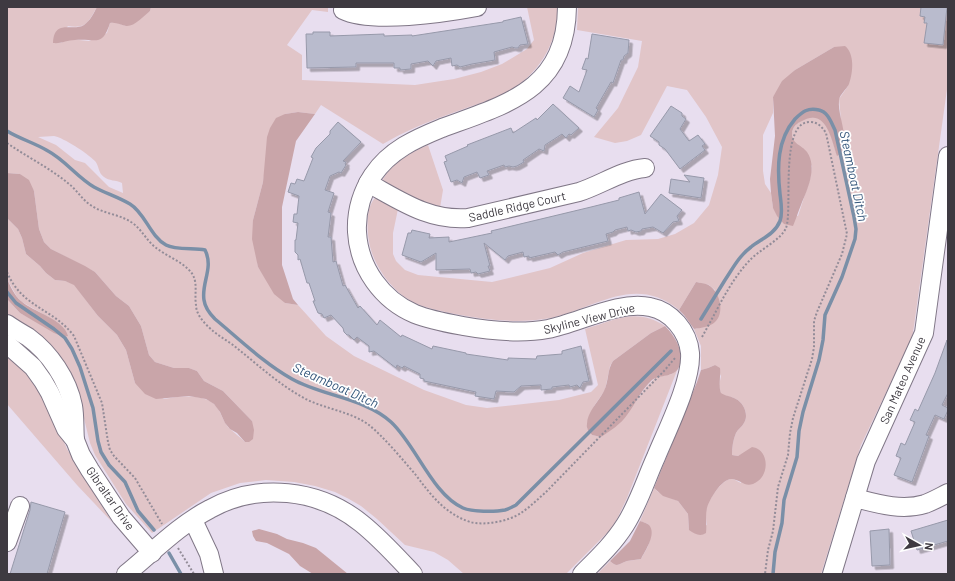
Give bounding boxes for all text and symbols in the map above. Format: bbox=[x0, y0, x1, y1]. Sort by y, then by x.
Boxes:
water label: Steamboat Ditch bbox=[837, 129, 871, 223]
street label: Saddle Ridge Court bbox=[467, 188, 567, 224]
street label: Skyline View Drive bbox=[542, 300, 636, 336]
street label: San Mateo Avenue bbox=[876, 334, 928, 426]
water label: Steamboat Ditch bbox=[291, 359, 382, 411]
street label: Gibraltar Drive bbox=[84, 464, 138, 532]
north arrow bbox=[899, 525, 939, 565]
text: N bbox=[922, 542, 936, 551]

